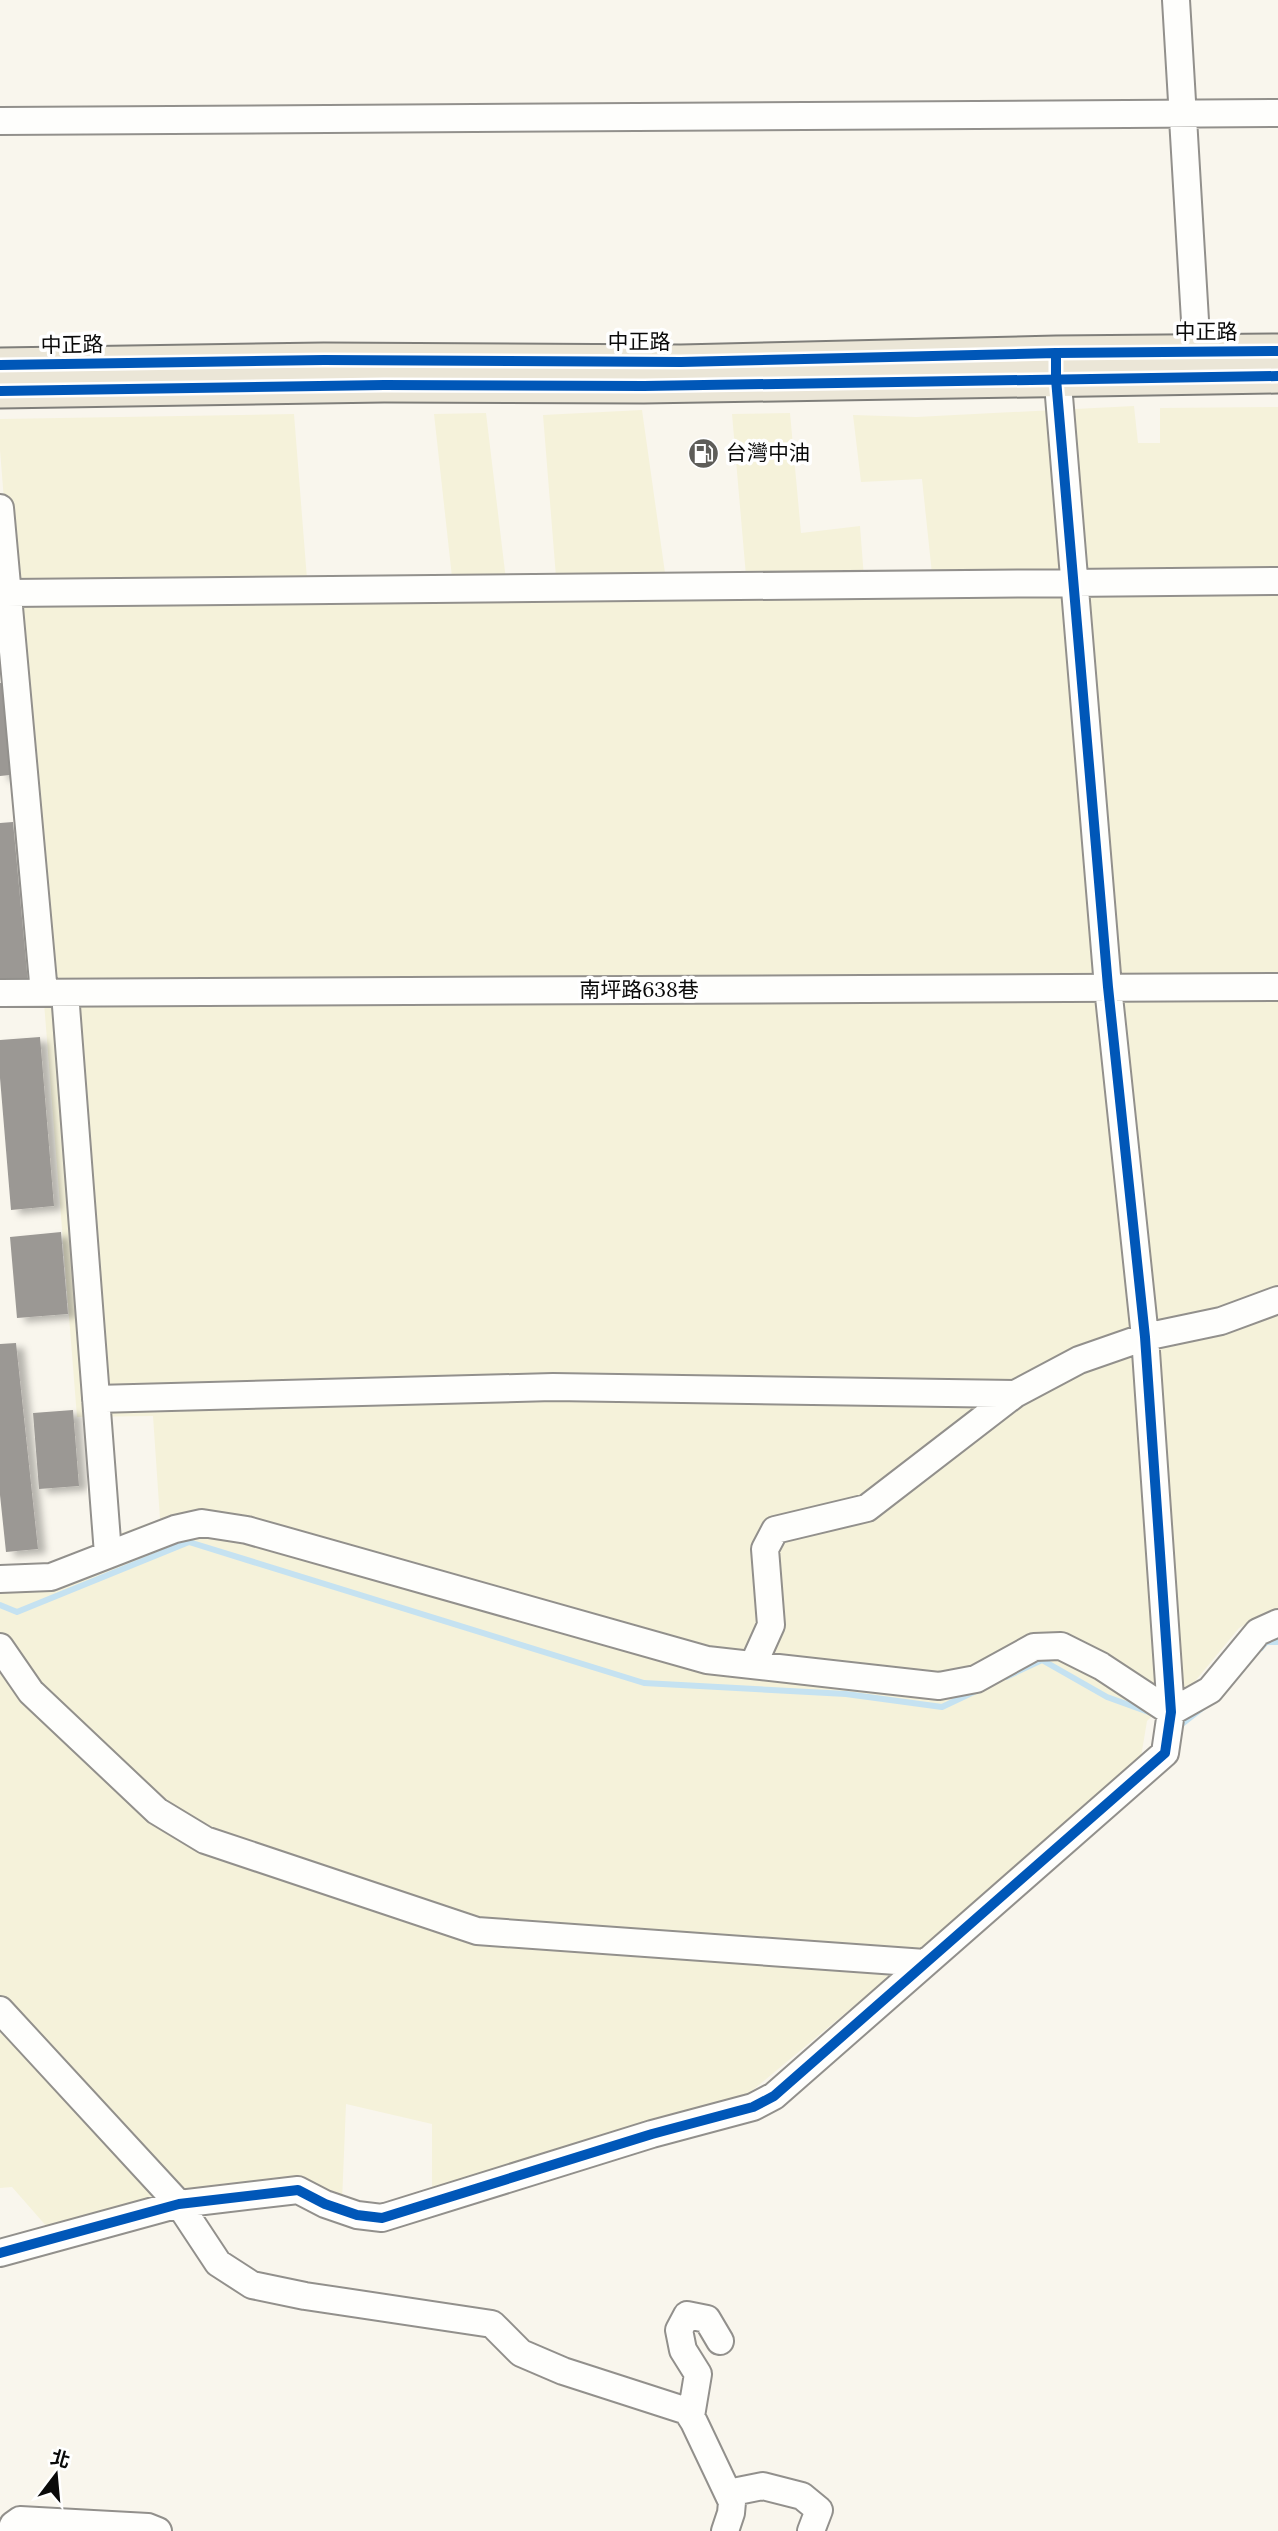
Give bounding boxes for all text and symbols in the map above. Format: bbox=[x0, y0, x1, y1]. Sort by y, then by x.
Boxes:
street label: 中正路 bbox=[1175, 318, 1238, 345]
street label: 中正路 bbox=[608, 328, 671, 355]
street label: 中正路 bbox=[40, 330, 104, 359]
fuel station icon: 台灣中油 bbox=[686, 436, 720, 470]
place label: 台灣中油 bbox=[726, 439, 810, 466]
street label: 南坪路638巷 bbox=[579, 976, 699, 1003]
north arrow bbox=[21, 2440, 91, 2510]
text: 北 bbox=[48, 2445, 73, 2473]

